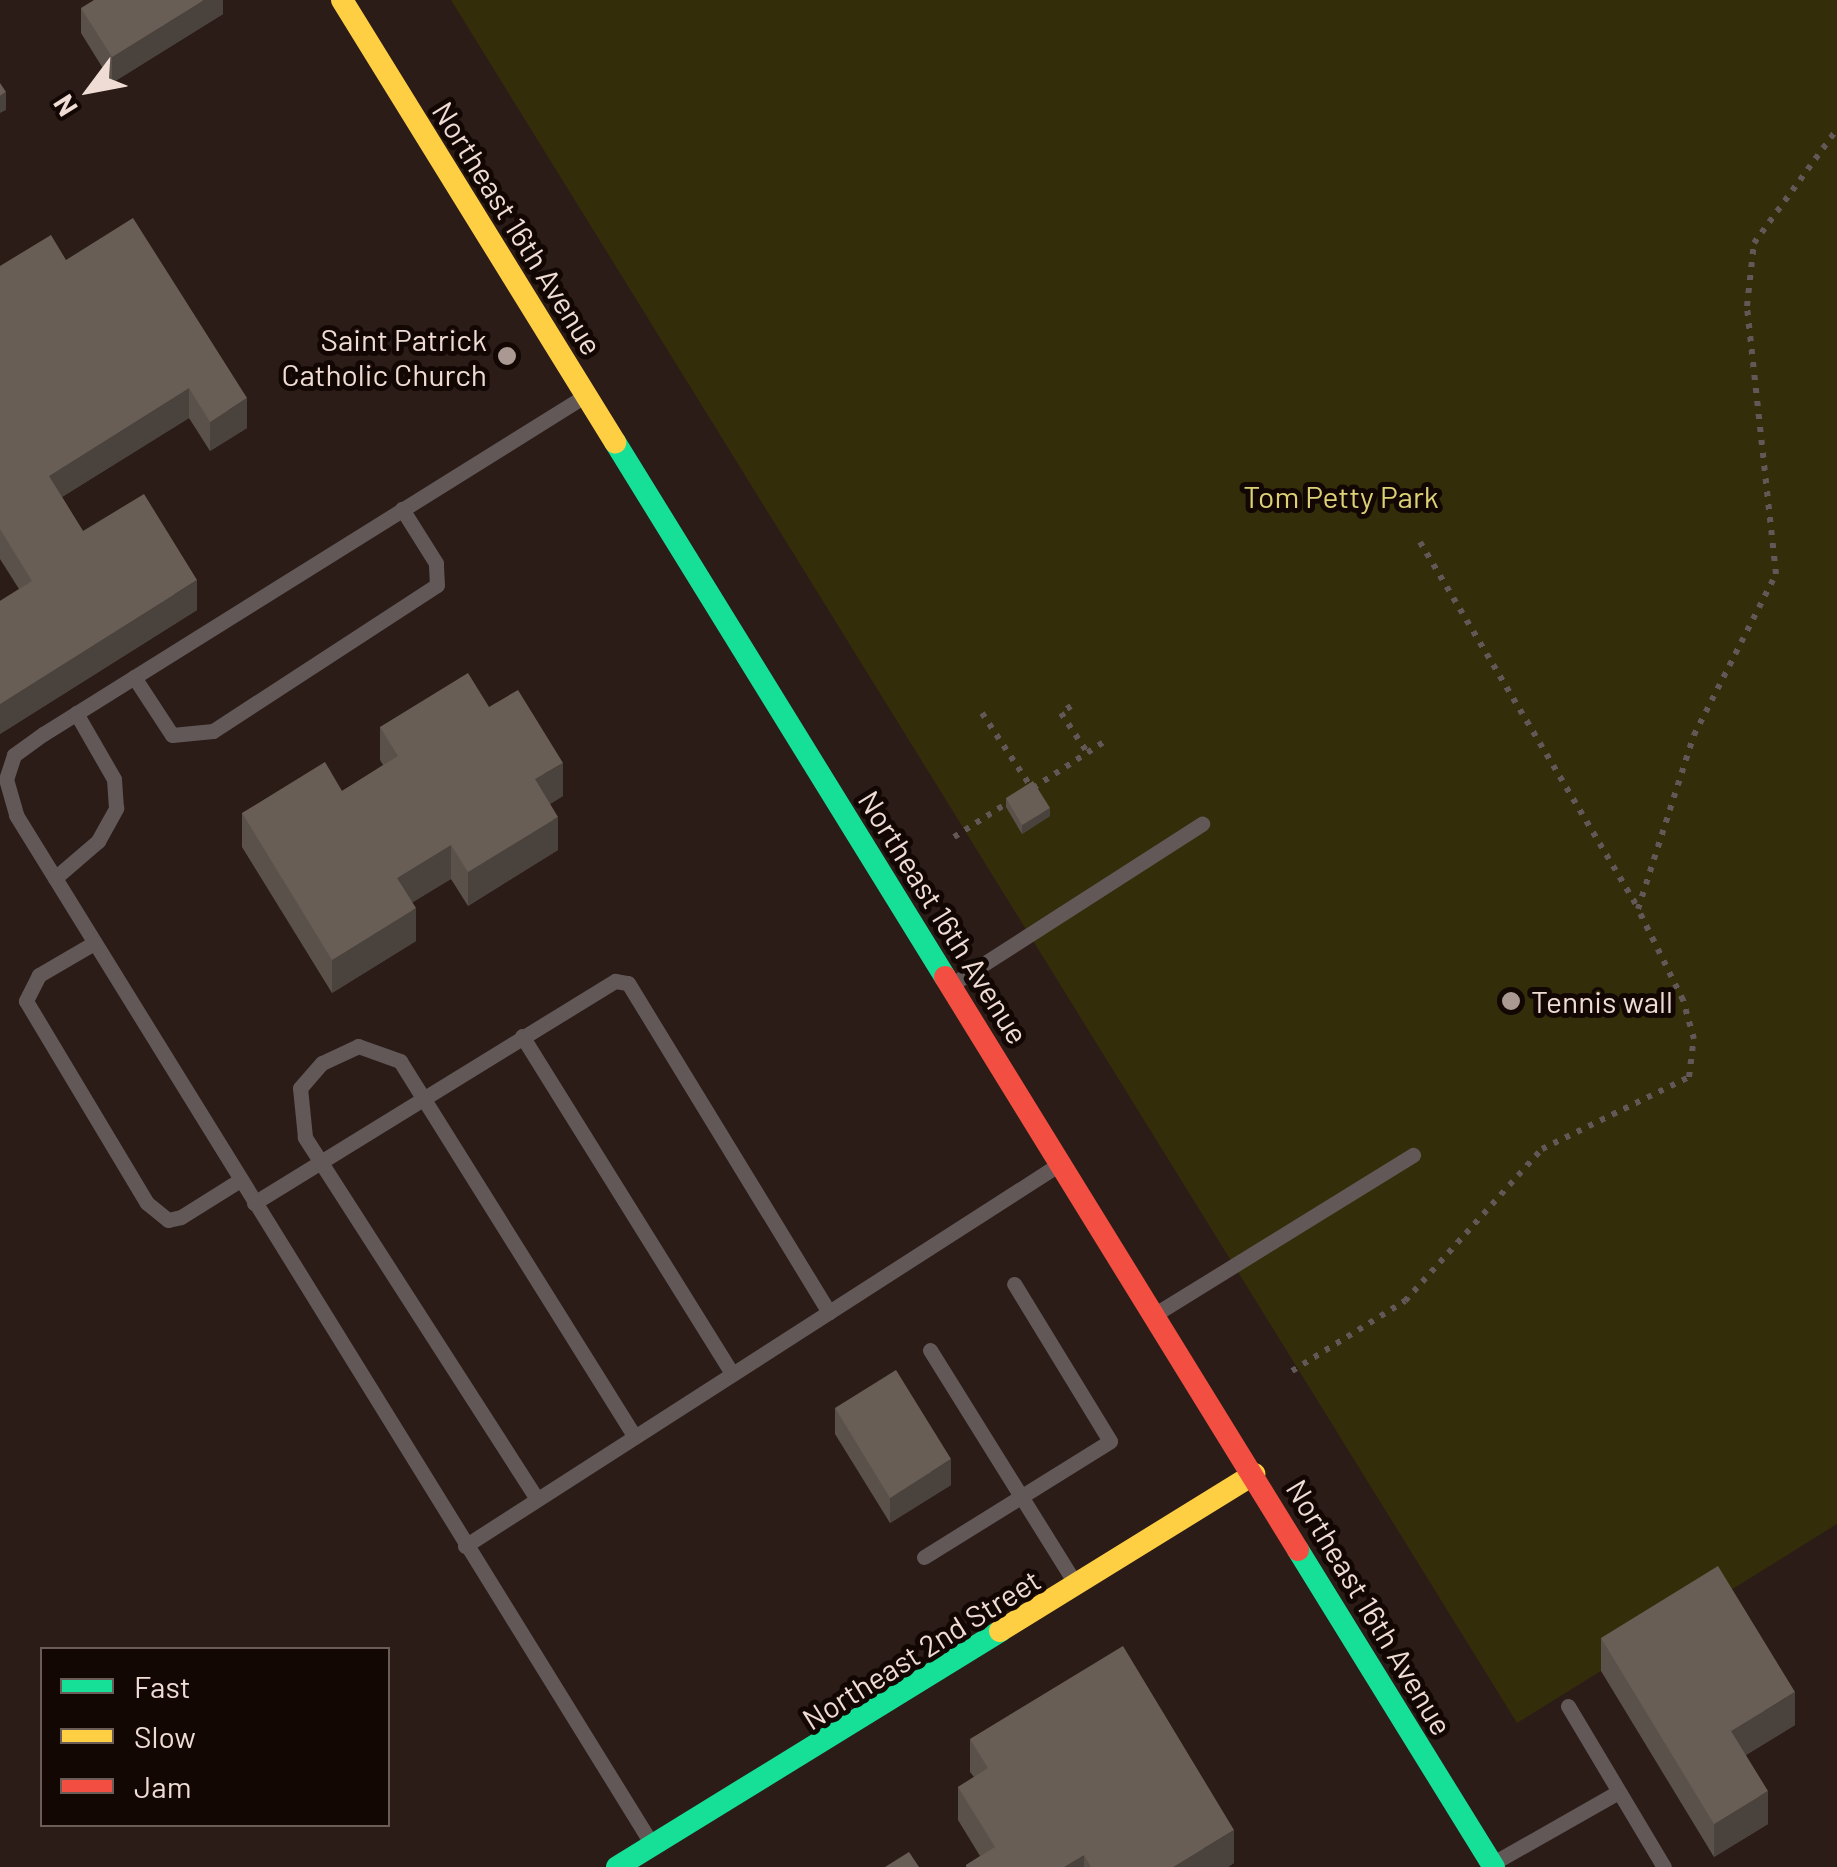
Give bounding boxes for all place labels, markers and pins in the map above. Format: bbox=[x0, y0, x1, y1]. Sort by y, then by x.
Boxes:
place label: Saint Patrick Catholic Church bbox=[281, 321, 487, 392]
marker: Saint Patrick Catholic Church bbox=[496, 345, 518, 367]
place label: Tennis wall bbox=[1531, 983, 1673, 1019]
marker: Tennis wall bbox=[1500, 990, 1522, 1012]

